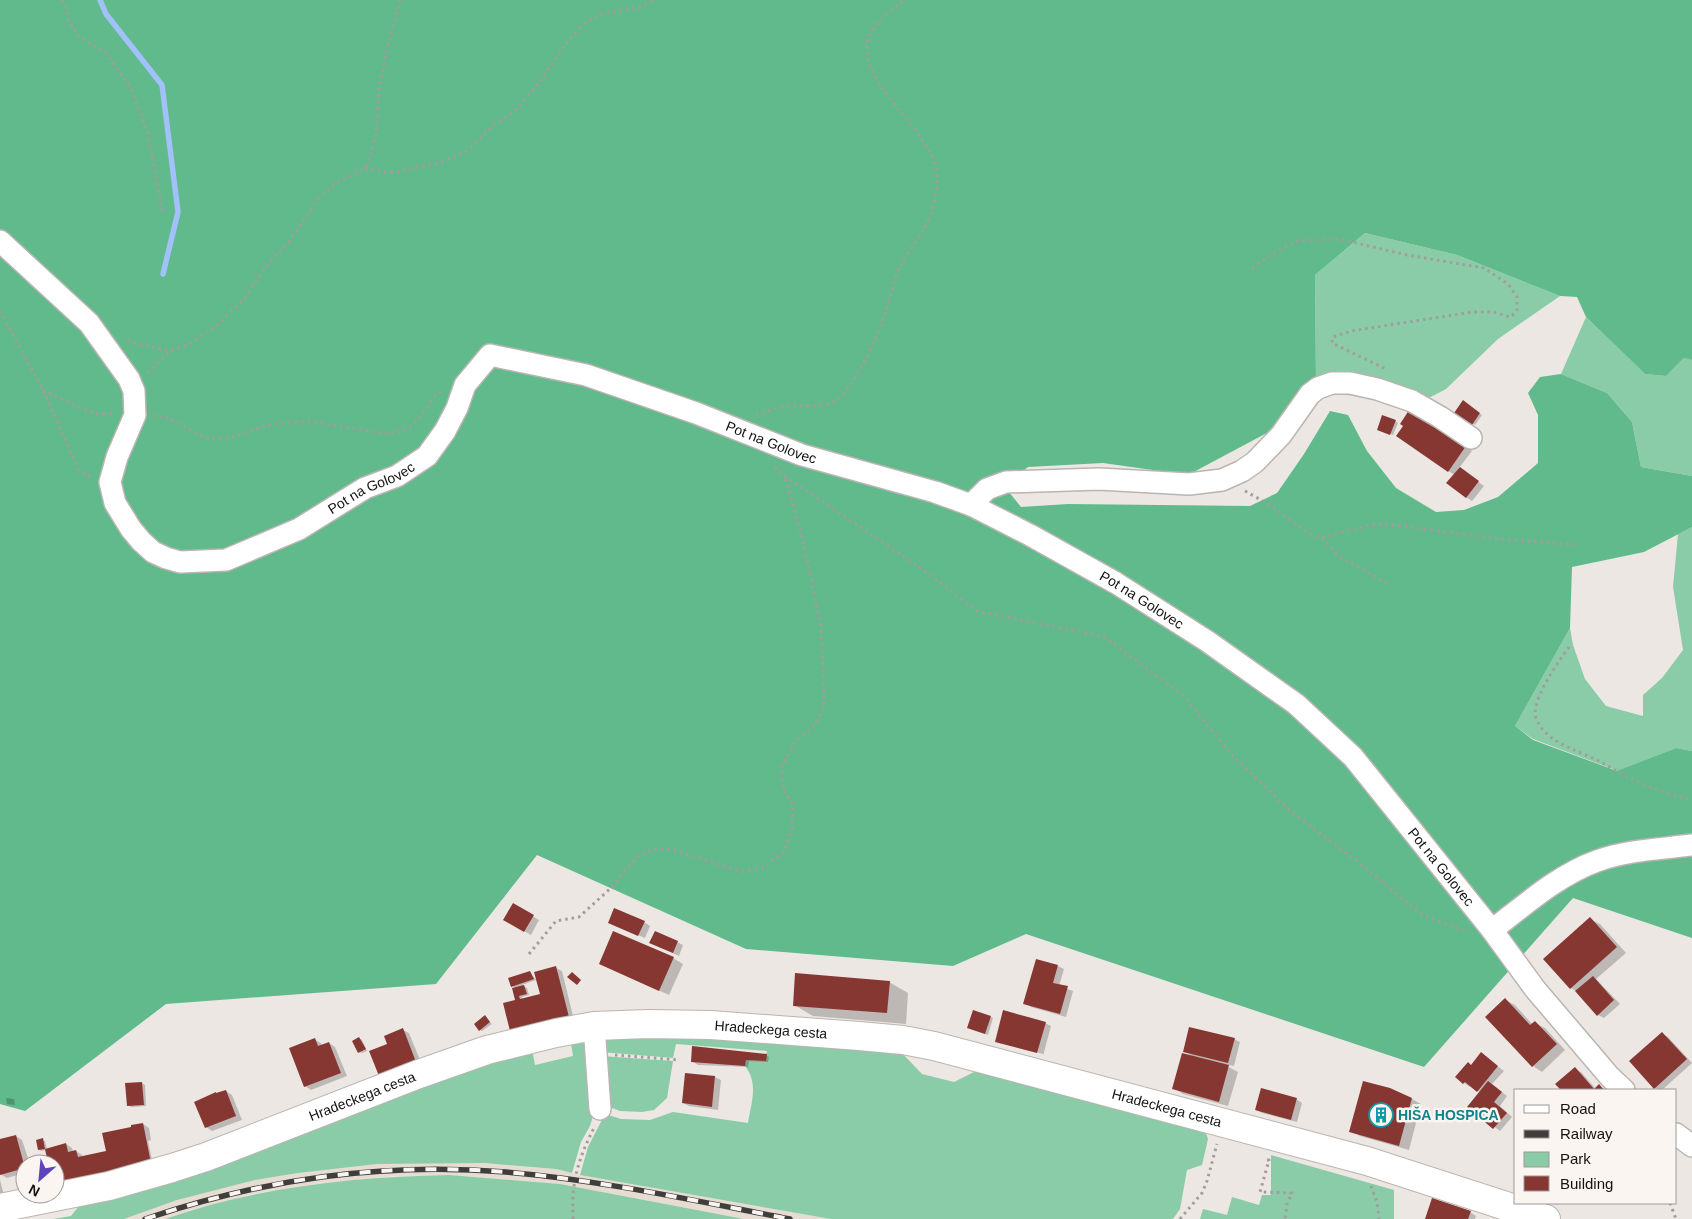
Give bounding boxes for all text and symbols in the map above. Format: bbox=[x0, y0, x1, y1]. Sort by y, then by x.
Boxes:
street label: Pot na Golovec bbox=[724, 418, 818, 467]
street label: Pot na Golovec bbox=[325, 459, 417, 517]
street label: Pot na Golovec bbox=[1097, 568, 1187, 632]
street label: Pot na Golovec bbox=[1405, 824, 1478, 909]
street label: Hradeckega cesta bbox=[714, 1017, 828, 1042]
street label: Hradeckega cesta bbox=[307, 1068, 418, 1124]
street label: Hradeckega cesta bbox=[1110, 1086, 1224, 1130]
legend bbox=[1514, 1089, 1677, 1204]
text: Road bbox=[1560, 1100, 1596, 1117]
building icon: HIŠA HOSPICA bbox=[1368, 1102, 1394, 1128]
place label: HIŠA HOSPICA bbox=[1398, 1106, 1499, 1123]
text: Railway bbox=[1560, 1125, 1613, 1142]
text: Park bbox=[1560, 1150, 1591, 1167]
north arrow bbox=[15, 1154, 65, 1204]
text: Building bbox=[1560, 1175, 1613, 1192]
text: N bbox=[26, 1181, 42, 1200]

